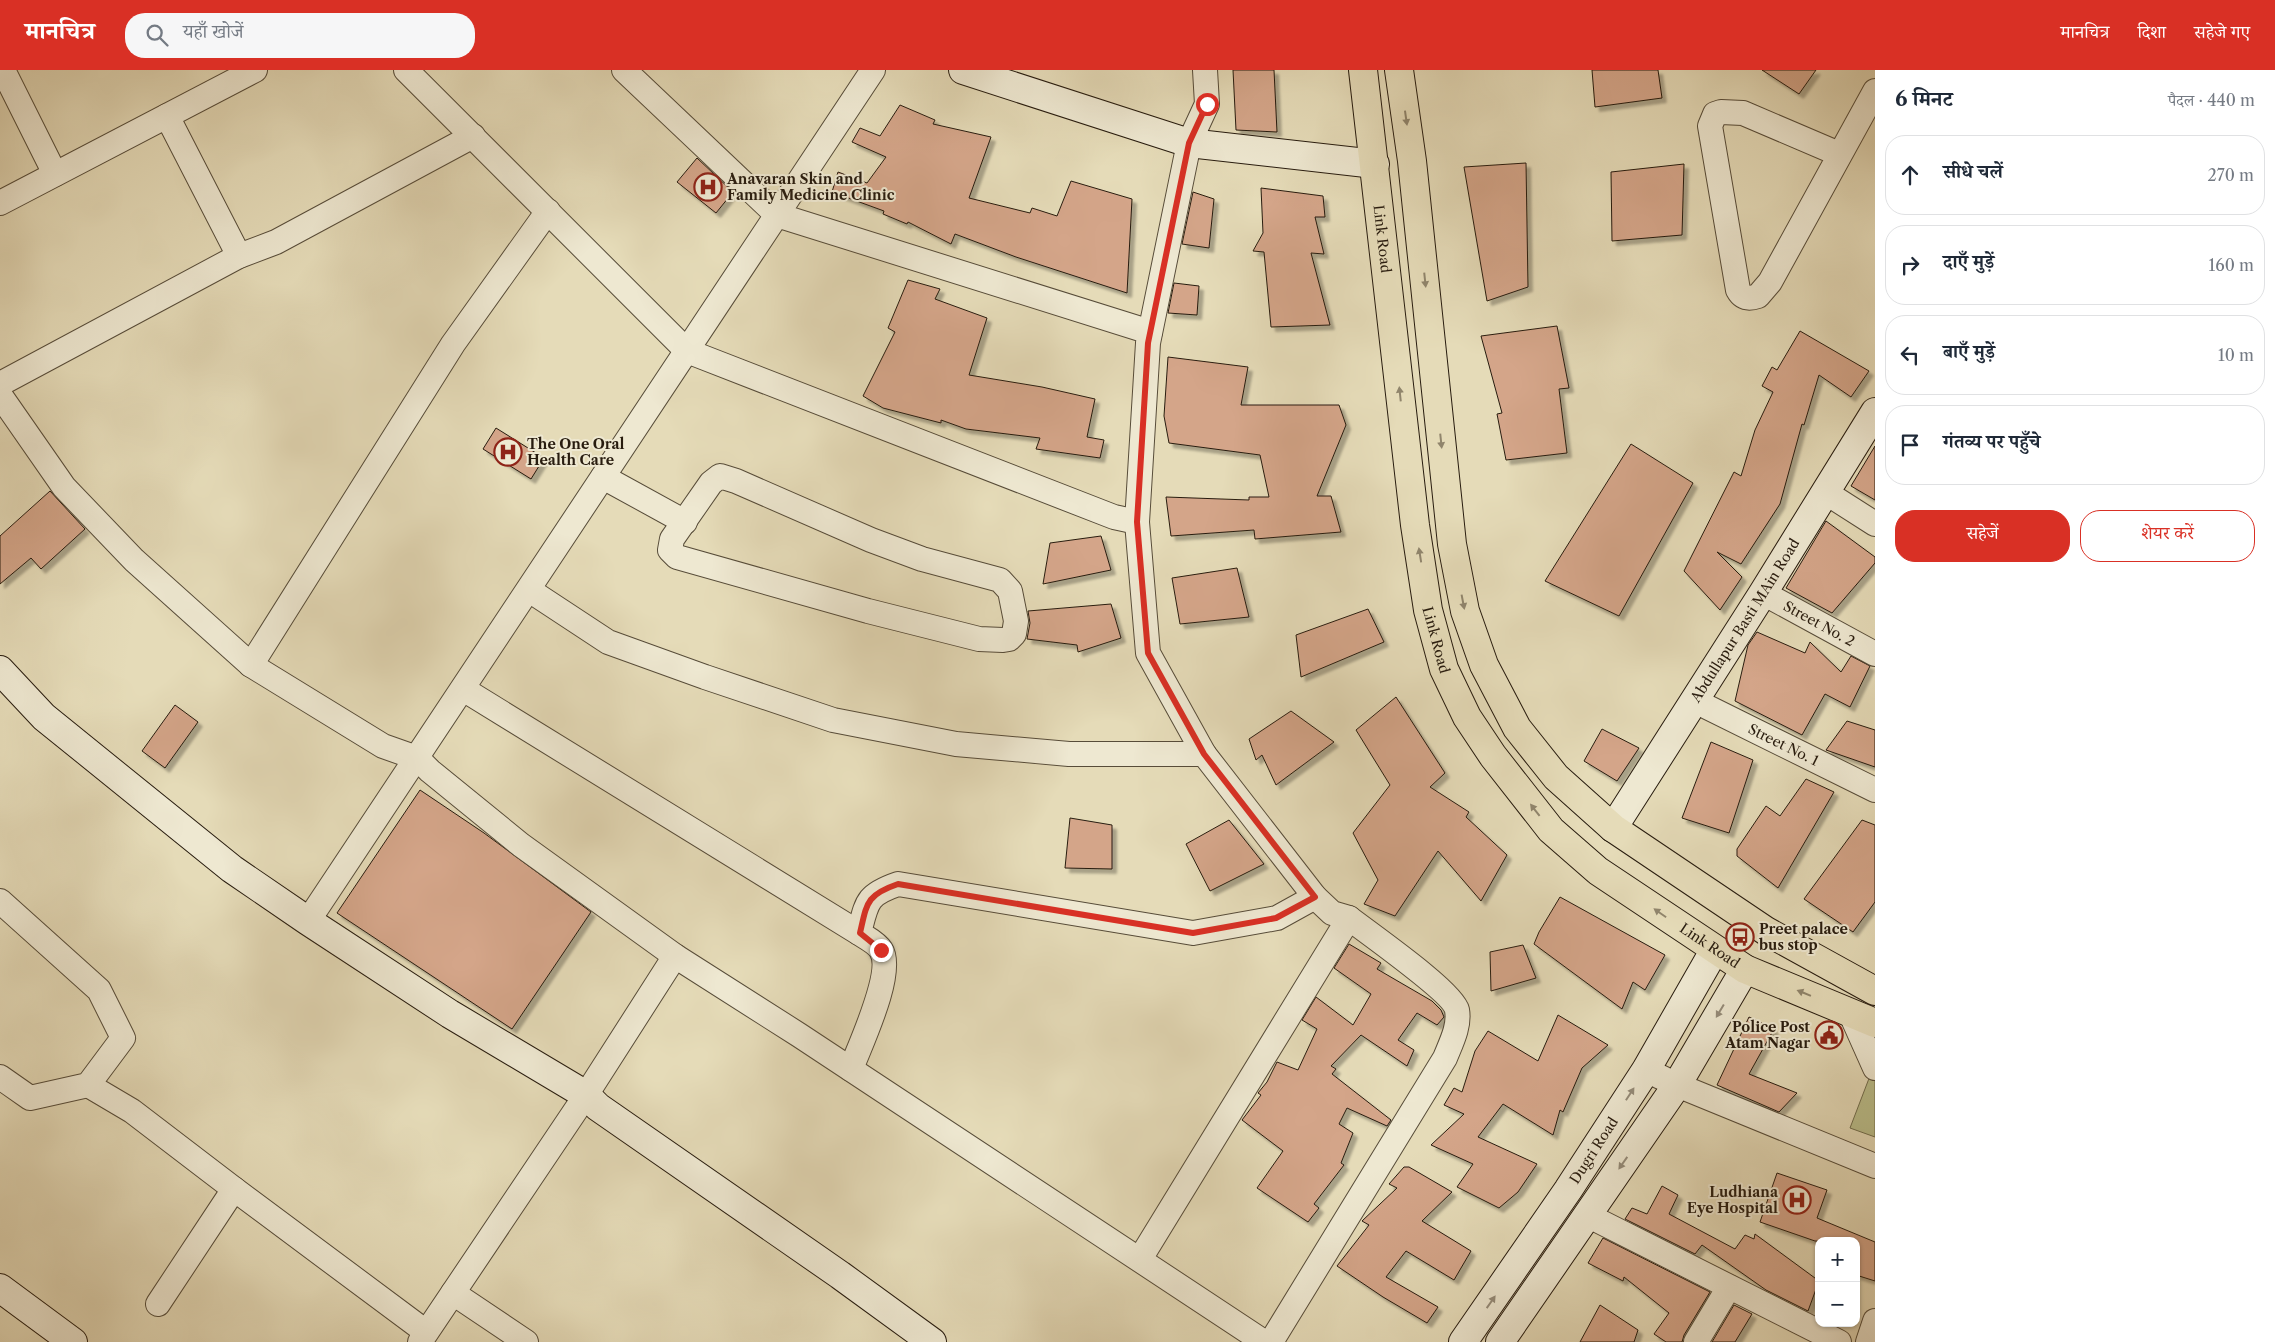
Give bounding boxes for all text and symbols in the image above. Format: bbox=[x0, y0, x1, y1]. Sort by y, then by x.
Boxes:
search box bbox=[125, 13, 475, 58]
text: मानचित्र bbox=[25, 16, 95, 45]
text: यहाँ खोजें bbox=[183, 20, 244, 43]
icon: search bbox=[143, 21, 171, 49]
text: मानचित्र bbox=[2061, 21, 2109, 43]
text: दिशा bbox=[2137, 21, 2166, 43]
text: सहेजे गए bbox=[2194, 21, 2250, 43]
text: 6 मिनट bbox=[1895, 86, 1953, 111]
text: पैदल · 440 m bbox=[2168, 90, 2255, 110]
route start bbox=[1196, 93, 1219, 116]
one-way arrow bbox=[1403, 111, 1411, 127]
text: सीधे चलें bbox=[1943, 160, 2003, 183]
icon: ahead bbox=[1896, 161, 1924, 189]
text: 270 m bbox=[2208, 165, 2254, 185]
place label: Anavaran Skin and Family Medicine Clinic bbox=[726, 170, 895, 204]
hospital icon: Anavaran Skin and Family Medicine Clinic bbox=[693, 172, 723, 202]
street label: Link Road bbox=[1369, 204, 1395, 274]
text: दाएँ मुड़ें bbox=[1943, 250, 1994, 273]
icon: right bbox=[1896, 251, 1924, 279]
text: 160 m bbox=[2209, 255, 2254, 275]
one-way arrow bbox=[1421, 272, 1429, 288]
text: बाएँ मुड़ें bbox=[1943, 340, 1995, 363]
icon: left bbox=[1896, 341, 1924, 369]
text: 10 m bbox=[2218, 345, 2254, 365]
one-way arrow bbox=[1396, 386, 1404, 402]
text: गंतव्य पर पहुँचे bbox=[1943, 430, 2040, 453]
icon: arrive bbox=[1896, 431, 1924, 459]
one-way arrow bbox=[1437, 434, 1445, 450]
place label: The One Oral Health Care bbox=[527, 435, 625, 469]
hospital icon: The One Oral Health Care bbox=[493, 437, 523, 467]
button: सहेजें bbox=[1895, 510, 2070, 562]
button: शेयर करें bbox=[2080, 510, 2255, 562]
street label: Abdullapur Basti MAin Road bbox=[1686, 535, 1804, 707]
one-way arrow bbox=[1415, 547, 1423, 563]
one-way arrow bbox=[1460, 595, 1468, 611]
street label: Street No. 2 bbox=[1780, 597, 1858, 650]
street label: Link Road bbox=[1418, 605, 1454, 676]
street label: Street No. 1 bbox=[1745, 720, 1822, 770]
one-way arrow bbox=[1530, 803, 1540, 817]
one-way arrow bbox=[1653, 908, 1666, 918]
street label: Link Road bbox=[1676, 919, 1744, 972]
place label: Preet palace bus stop bbox=[1758, 920, 1848, 954]
bus stop icon: Preet palace bus stop bbox=[1725, 922, 1755, 952]
route end bbox=[870, 939, 893, 962]
one-way arrow bbox=[1797, 989, 1812, 997]
one-way arrow bbox=[1716, 1005, 1725, 1018]
place label: Police Post Atam Nagar bbox=[1724, 1018, 1810, 1052]
public building icon: Police Post Atam Nagar bbox=[1814, 1020, 1844, 1050]
one-way arrow bbox=[1625, 1087, 1635, 1101]
street label: Dugri Road bbox=[1566, 1113, 1622, 1187]
one-way arrow bbox=[1618, 1156, 1628, 1170]
place label: Ludhiana Eye Hospital bbox=[1687, 1183, 1779, 1217]
hospital icon: Ludhiana Eye Hospital bbox=[1782, 1185, 1812, 1215]
map controls bbox=[1815, 1237, 1860, 1327]
button: + bbox=[1815, 1237, 1860, 1282]
button: − bbox=[1815, 1282, 1860, 1327]
one-way arrow bbox=[1486, 1295, 1496, 1309]

